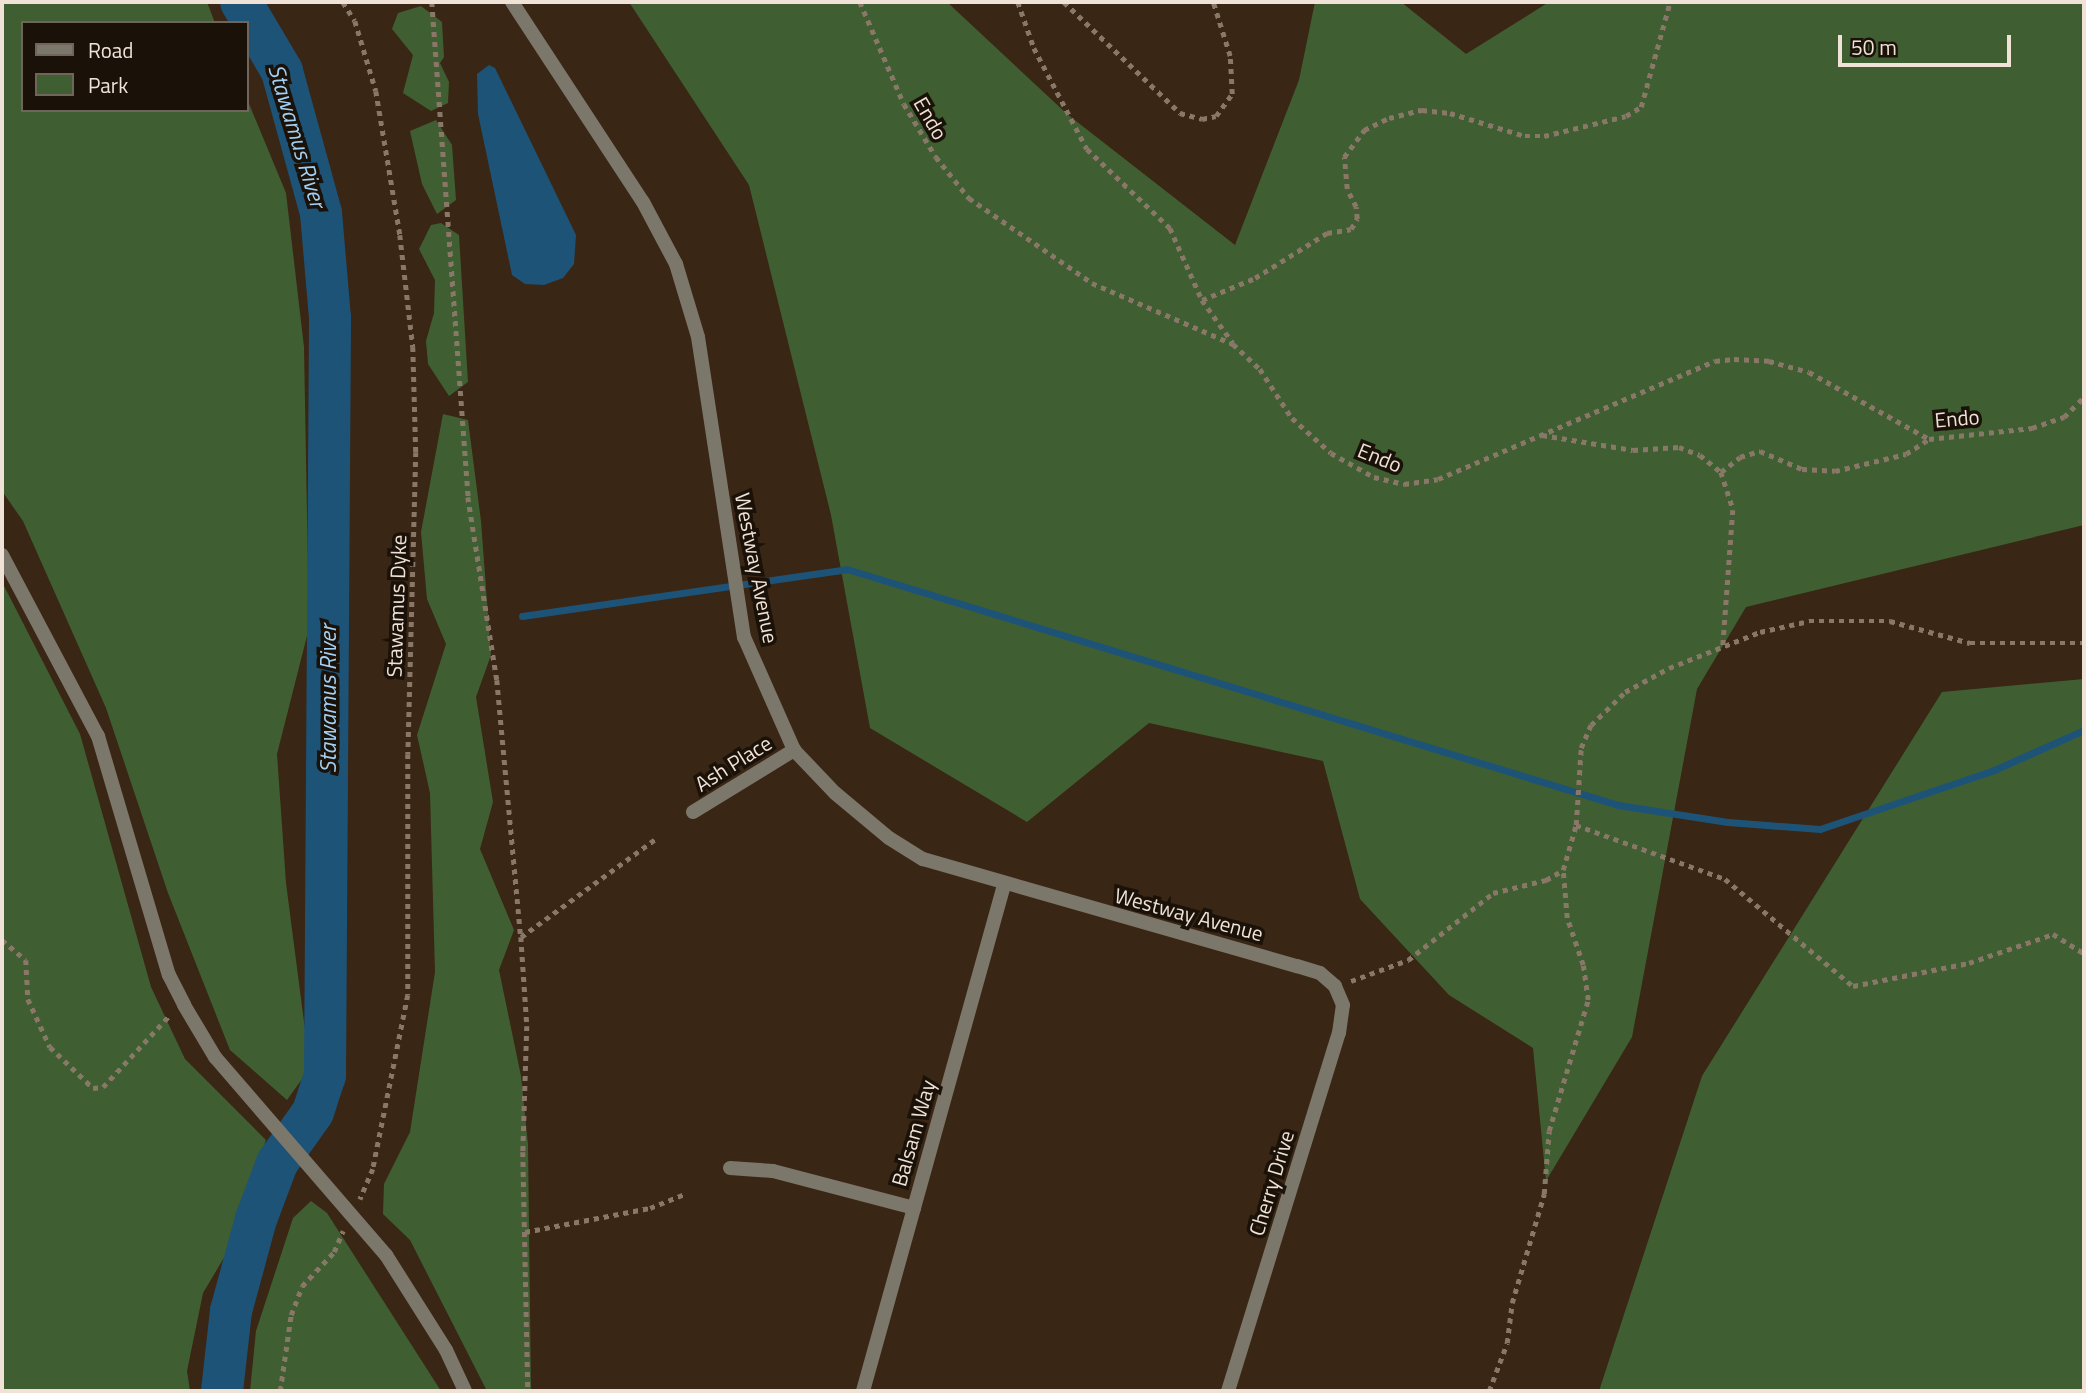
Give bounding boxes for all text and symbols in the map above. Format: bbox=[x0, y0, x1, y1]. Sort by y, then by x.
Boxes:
legend bbox=[21, 21, 248, 112]
scale bar bbox=[1841, 21, 2014, 65]
text: 50 m bbox=[1851, 31, 1897, 63]
text: Road bbox=[88, 34, 133, 66]
water label: Stawamus River bbox=[262, 61, 332, 211]
text: Park bbox=[88, 69, 128, 101]
street label: Endo bbox=[909, 92, 953, 144]
street label: Endo bbox=[1933, 403, 1981, 433]
street label: Endo bbox=[1354, 437, 1406, 477]
street label: Westway Avenue bbox=[730, 491, 784, 645]
street label: Stawamus Dyke bbox=[381, 534, 411, 678]
water label: Stawamus River bbox=[314, 625, 342, 773]
street label: Ash Place bbox=[690, 730, 776, 796]
street label: Westway Avenue bbox=[1112, 882, 1266, 946]
street label: Balsam Way bbox=[886, 1077, 940, 1189]
street label: Cherry Drive bbox=[1243, 1127, 1299, 1239]

